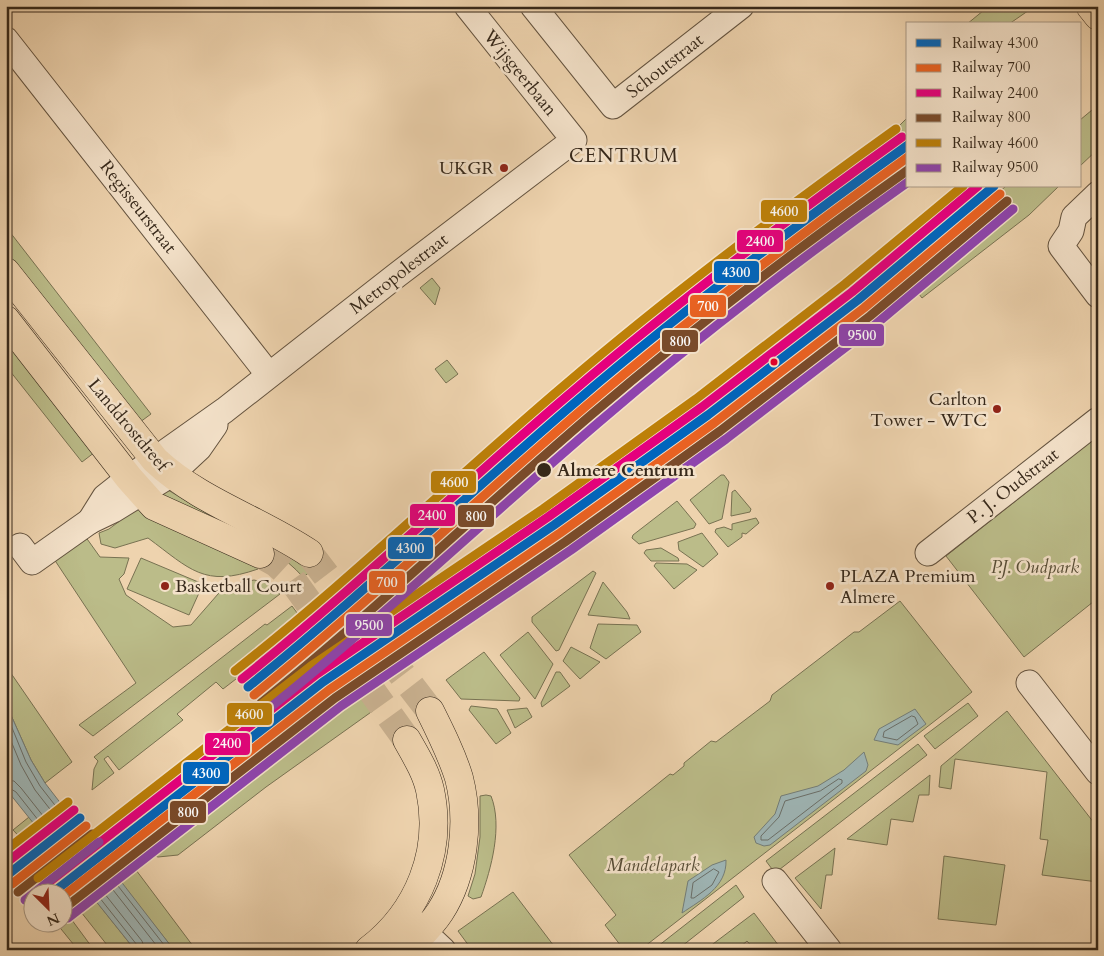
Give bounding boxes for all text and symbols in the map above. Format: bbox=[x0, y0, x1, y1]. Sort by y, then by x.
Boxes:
legend bbox=[906, 22, 1082, 188]
street label: Wijsgeerbaan bbox=[477, 24, 563, 122]
street label: Schoutstraat bbox=[621, 28, 709, 104]
text: Railway 4300 bbox=[952, 33, 1038, 53]
text: Railway 700 bbox=[952, 57, 1031, 77]
text: Railway 2400 bbox=[952, 83, 1038, 103]
text: Railway 800 bbox=[952, 107, 1031, 127]
text: Railway 4600 bbox=[952, 133, 1038, 153]
district label: CENTRUM bbox=[569, 143, 679, 169]
street label: Regisseurstraat bbox=[94, 155, 183, 259]
place label: UKGR bbox=[439, 156, 495, 181]
text: Railway 9500 bbox=[952, 157, 1038, 177]
marker: UKGR bbox=[498, 162, 510, 174]
line badge: 4600 bbox=[760, 199, 808, 223]
text: 4600 bbox=[770, 202, 798, 221]
street label: Metropolestraat bbox=[345, 227, 454, 320]
line badge: 2400 bbox=[736, 229, 784, 253]
text: 2400 bbox=[746, 232, 774, 251]
line badge: 4300 bbox=[713, 260, 760, 284]
text: 4300 bbox=[722, 263, 750, 282]
line badge: 700 bbox=[689, 294, 727, 318]
text: 700 bbox=[697, 297, 719, 316]
line badge: 9500 bbox=[838, 323, 885, 347]
text: 9500 bbox=[848, 326, 876, 345]
line badge: 800 bbox=[661, 329, 699, 353]
text: 800 bbox=[669, 332, 691, 351]
unlabelled marker bbox=[769, 357, 779, 367]
street label: Landdrostdreef bbox=[82, 373, 176, 479]
place label: Carlton Tower - WTC bbox=[870, 387, 988, 433]
marker: Carlton Tower - WTC bbox=[991, 403, 1003, 415]
street label: P. J. Oudstraat bbox=[962, 442, 1064, 530]
place label: Almere Centrum bbox=[557, 458, 695, 483]
marker: Almere Centrum bbox=[535, 461, 553, 479]
line badge: 4600 bbox=[430, 470, 477, 494]
text: 4600 bbox=[440, 473, 468, 492]
line badge: 2400 bbox=[409, 503, 456, 527]
line badge: 800 bbox=[457, 504, 495, 528]
text: 2400 bbox=[418, 506, 446, 525]
text: 800 bbox=[465, 507, 487, 526]
line badge: 4300 bbox=[387, 536, 434, 560]
text: 4300 bbox=[396, 539, 424, 558]
park label: P.J. Oudpark bbox=[991, 555, 1079, 580]
place label: PLAZA Premium Almere bbox=[840, 564, 976, 610]
line badge: 700 bbox=[368, 570, 406, 594]
text: 700 bbox=[376, 573, 398, 592]
place label: Basketball Court bbox=[175, 574, 302, 599]
marker: Basketball Court bbox=[159, 580, 171, 592]
marker: PLAZA Premium Almere bbox=[824, 580, 836, 592]
line badge: 9500 bbox=[345, 613, 393, 637]
text: 9500 bbox=[355, 616, 383, 635]
line badge: 4600 bbox=[226, 702, 273, 726]
text: 4600 bbox=[235, 705, 263, 724]
line badge: 2400 bbox=[204, 732, 251, 756]
text: 2400 bbox=[213, 734, 241, 753]
line badge: 4300 bbox=[182, 761, 230, 785]
text: 4300 bbox=[192, 764, 220, 783]
line badge: 800 bbox=[169, 800, 207, 824]
text: 800 bbox=[177, 803, 199, 822]
park label: Mandelapark bbox=[606, 853, 700, 878]
north arrow bbox=[22, 884, 72, 934]
text: N bbox=[44, 908, 63, 931]

